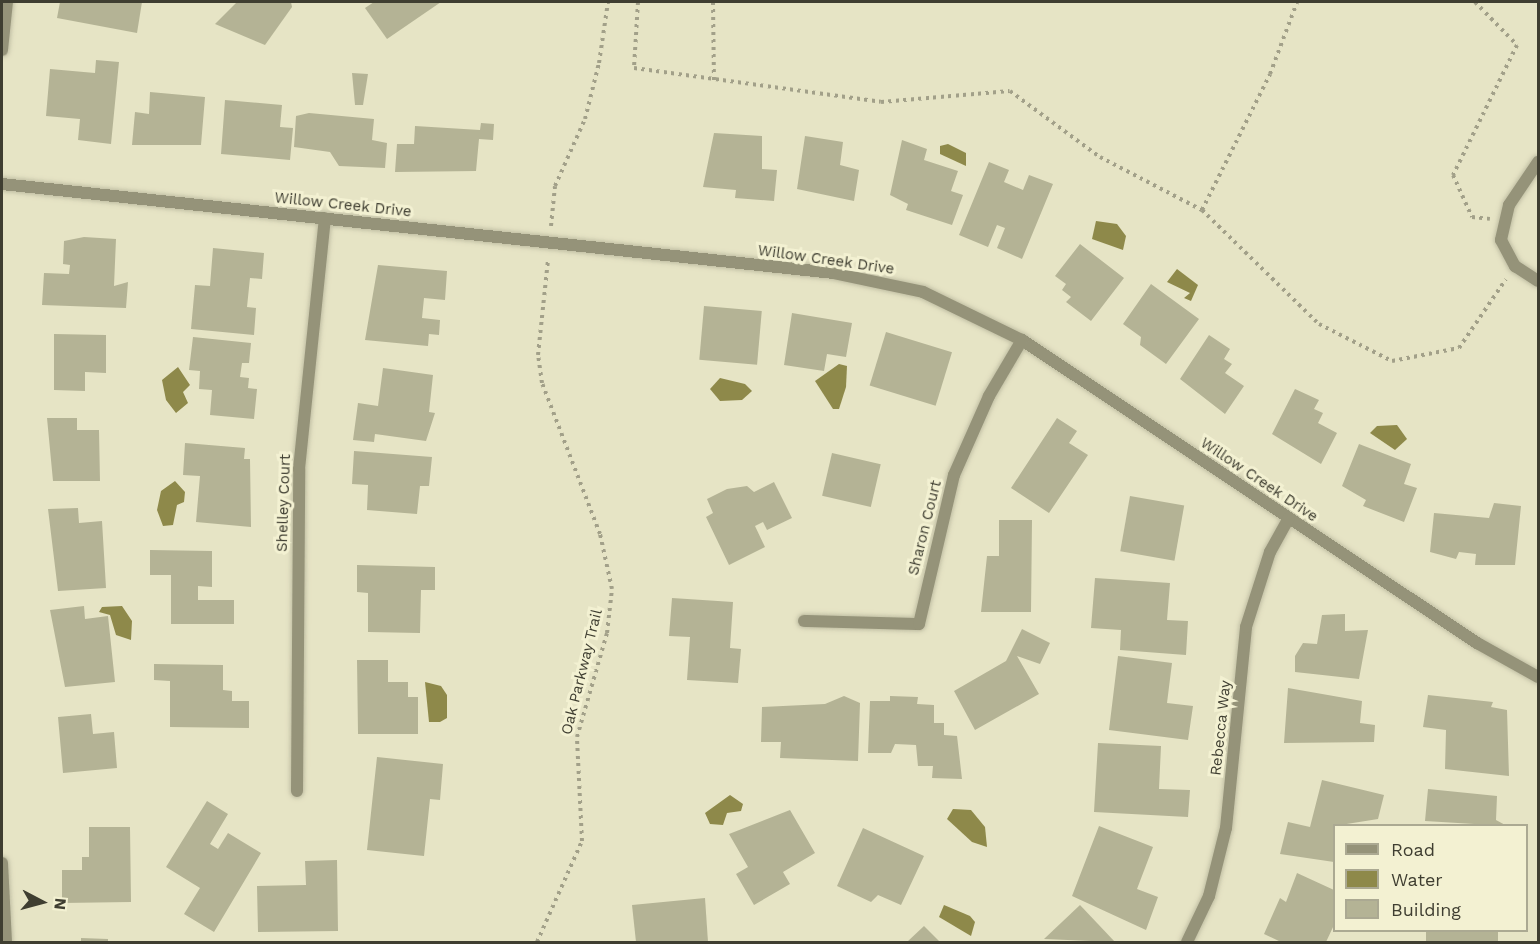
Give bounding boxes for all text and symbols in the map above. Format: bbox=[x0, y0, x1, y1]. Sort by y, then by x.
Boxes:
street label: Willow Creek Drive bbox=[273, 189, 413, 221]
street label: Willow Creek Drive bbox=[756, 241, 896, 279]
street label: Willow Creek Drive bbox=[1197, 434, 1321, 526]
street label: Shelley Court bbox=[273, 454, 295, 552]
street label: Sharon Court bbox=[905, 479, 945, 577]
street label: Oak Parkway Trail bbox=[558, 607, 606, 737]
street label: Rebecca Way bbox=[1207, 679, 1235, 777]
legend bbox=[1333, 824, 1528, 932]
text: Road bbox=[1391, 839, 1435, 860]
text: Water bbox=[1391, 869, 1443, 890]
north arrow bbox=[12, 872, 72, 932]
text: N bbox=[50, 897, 70, 911]
text: Building bbox=[1391, 899, 1461, 920]

